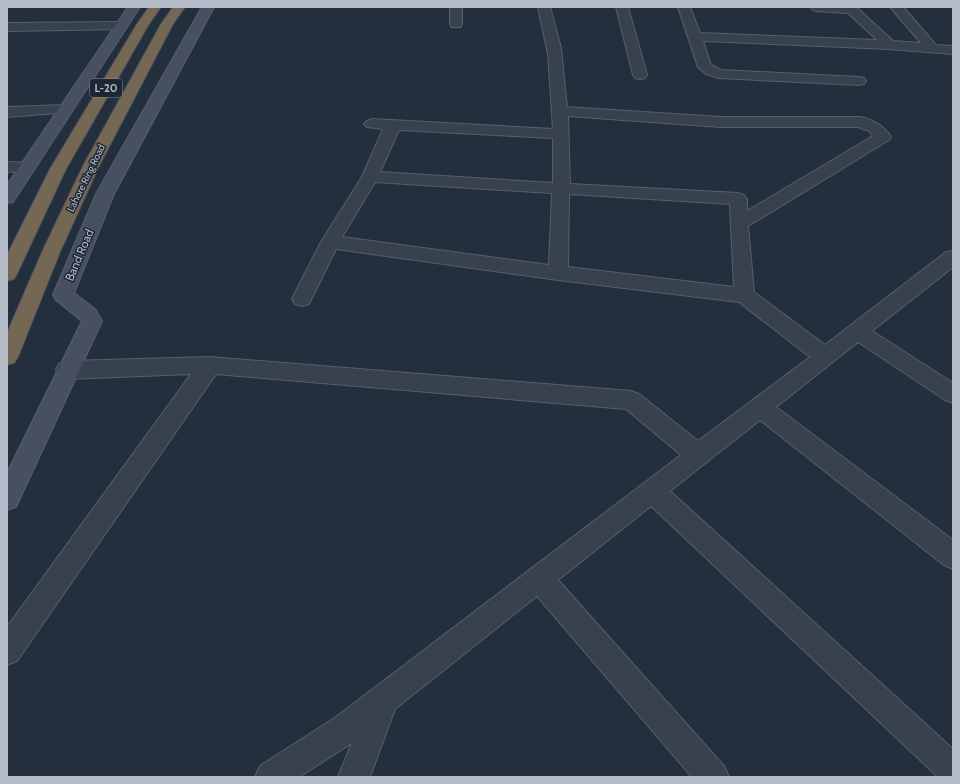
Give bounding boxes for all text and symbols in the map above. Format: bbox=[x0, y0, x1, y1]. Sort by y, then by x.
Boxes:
road number: L-20 bbox=[90, 79, 122, 97]
street label: Lahore Ring Road bbox=[64, 142, 108, 214]
street label: Band Road bbox=[61, 227, 97, 283]

